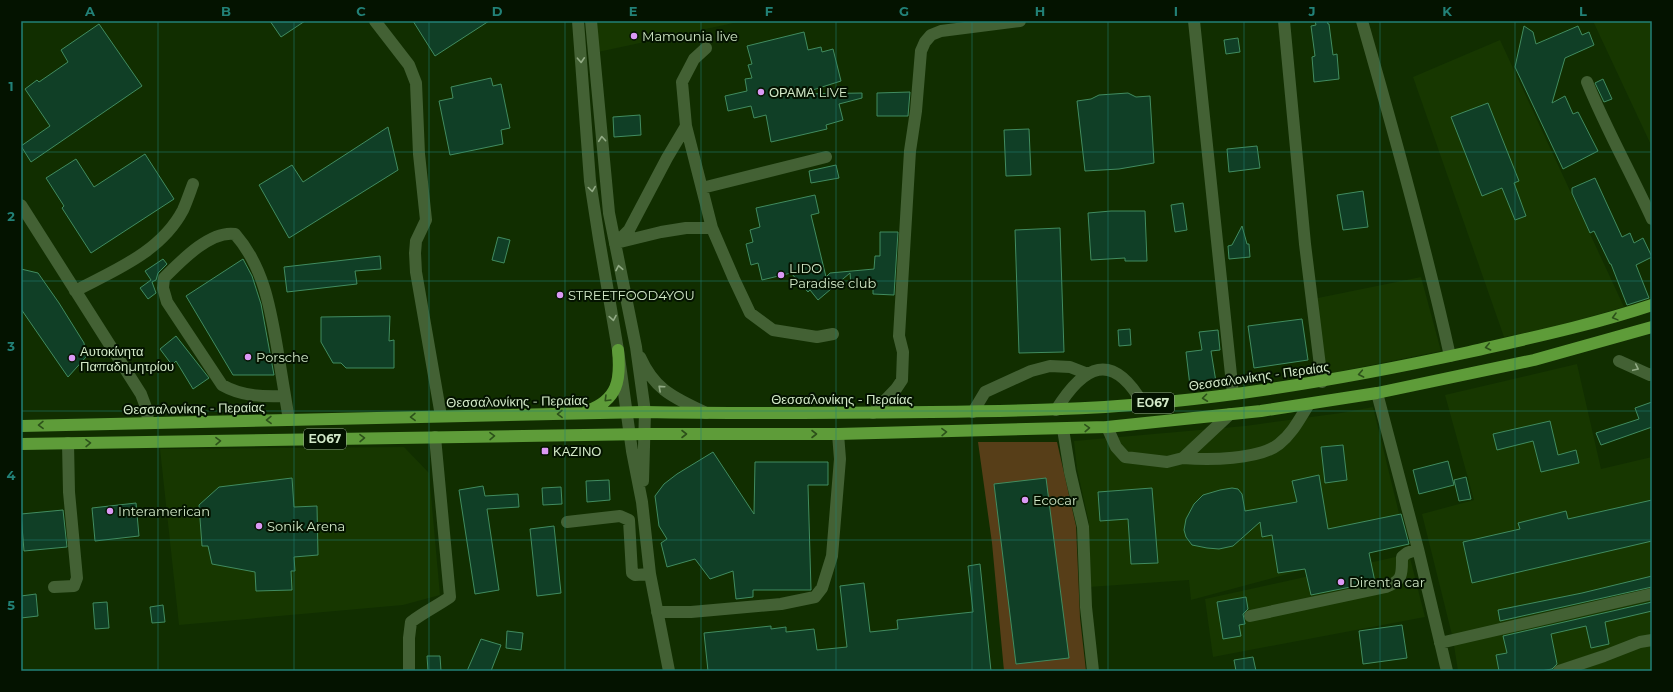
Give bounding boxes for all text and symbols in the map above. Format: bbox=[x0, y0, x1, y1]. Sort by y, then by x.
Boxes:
text: A bbox=[84, 3, 96, 19]
text: B bbox=[221, 3, 231, 19]
text: C bbox=[356, 3, 366, 19]
text: D bbox=[492, 3, 503, 19]
text: E bbox=[629, 3, 638, 19]
text: F bbox=[765, 3, 773, 19]
text: G bbox=[899, 3, 909, 19]
text: H bbox=[1035, 3, 1045, 19]
text: I bbox=[1174, 3, 1178, 19]
text: J bbox=[1307, 3, 1316, 19]
text: K bbox=[1442, 3, 1452, 19]
text: L bbox=[1579, 3, 1587, 19]
place label: Mamounia live bbox=[642, 28, 738, 44]
marker: Mamounia live bbox=[629, 31, 639, 41]
one-way arrow bbox=[577, 57, 585, 63]
text: 1 bbox=[8, 78, 14, 94]
place label: ΟΡΑΜΑ LIVE bbox=[769, 84, 847, 100]
marker: ΟΡΑΜΑ LIVE bbox=[756, 87, 766, 97]
one-way arrow bbox=[598, 136, 607, 142]
one-way arrow bbox=[587, 186, 596, 193]
text: 2 bbox=[7, 208, 15, 224]
place label: LIDO Paradise club bbox=[789, 260, 877, 291]
one-way arrow bbox=[616, 265, 624, 271]
marker: LIDO Paradise club bbox=[776, 270, 786, 280]
place label: STREETFOOD4YOU bbox=[568, 287, 695, 303]
marker: STREETFOOD4YOU bbox=[555, 290, 565, 300]
one-way arrow bbox=[1612, 312, 1619, 321]
one-way arrow bbox=[608, 315, 616, 321]
text: 3 bbox=[6, 338, 15, 354]
place label: Αυτοκίνητα Παπαδημητρίου bbox=[80, 343, 174, 374]
one-way arrow bbox=[1485, 343, 1492, 351]
place label: Porsche bbox=[256, 349, 309, 365]
marker: Porsche bbox=[243, 352, 253, 362]
marker: Αυτοκίνητα Παπαδημητρίου bbox=[67, 353, 77, 363]
street label: Θεσσαλονίκης - Περαίας bbox=[1188, 358, 1330, 394]
one-way arrow bbox=[1631, 363, 1639, 371]
one-way arrow bbox=[1358, 369, 1364, 377]
one-way arrow bbox=[659, 386, 666, 393]
street label: Θεσσαλονίκης - Περαίας bbox=[771, 391, 913, 407]
street label: Θεσσαλονίκης - Περαίας bbox=[446, 392, 588, 410]
road number: ΕΟ67 bbox=[1132, 393, 1174, 413]
one-way arrow bbox=[1202, 393, 1208, 402]
one-way arrow bbox=[604, 394, 612, 402]
street label: Θεσσαλονίκης - Περαίας bbox=[123, 399, 265, 417]
one-way arrow bbox=[557, 410, 563, 418]
one-way arrow bbox=[410, 413, 416, 421]
one-way arrow bbox=[266, 416, 272, 424]
one-way arrow bbox=[38, 421, 44, 429]
one-way arrow bbox=[1084, 424, 1090, 433]
one-way arrow bbox=[941, 428, 947, 436]
road number: ΕΟ67 bbox=[304, 429, 346, 449]
one-way arrow bbox=[681, 430, 687, 438]
one-way arrow bbox=[811, 430, 817, 438]
one-way arrow bbox=[489, 432, 495, 440]
one-way arrow bbox=[359, 434, 365, 442]
one-way arrow bbox=[215, 437, 221, 445]
one-way arrow bbox=[85, 439, 91, 447]
place label: ΚΑΖΙΝΟ bbox=[553, 443, 601, 459]
marker: ΚΑΖΙΝΟ bbox=[540, 446, 550, 456]
text: 4 bbox=[7, 467, 16, 483]
place label: Ecocar bbox=[1033, 492, 1077, 508]
marker: Ecocar bbox=[1020, 495, 1030, 505]
place label: Interamerican bbox=[118, 503, 210, 519]
marker: Interamerican bbox=[105, 506, 115, 516]
place label: Sonik Arena bbox=[267, 518, 345, 534]
marker: Sonik Arena bbox=[254, 521, 264, 531]
place label: Dirent a car bbox=[1349, 574, 1425, 590]
marker: Dirent a car bbox=[1336, 577, 1346, 587]
text: 5 bbox=[7, 597, 15, 613]

